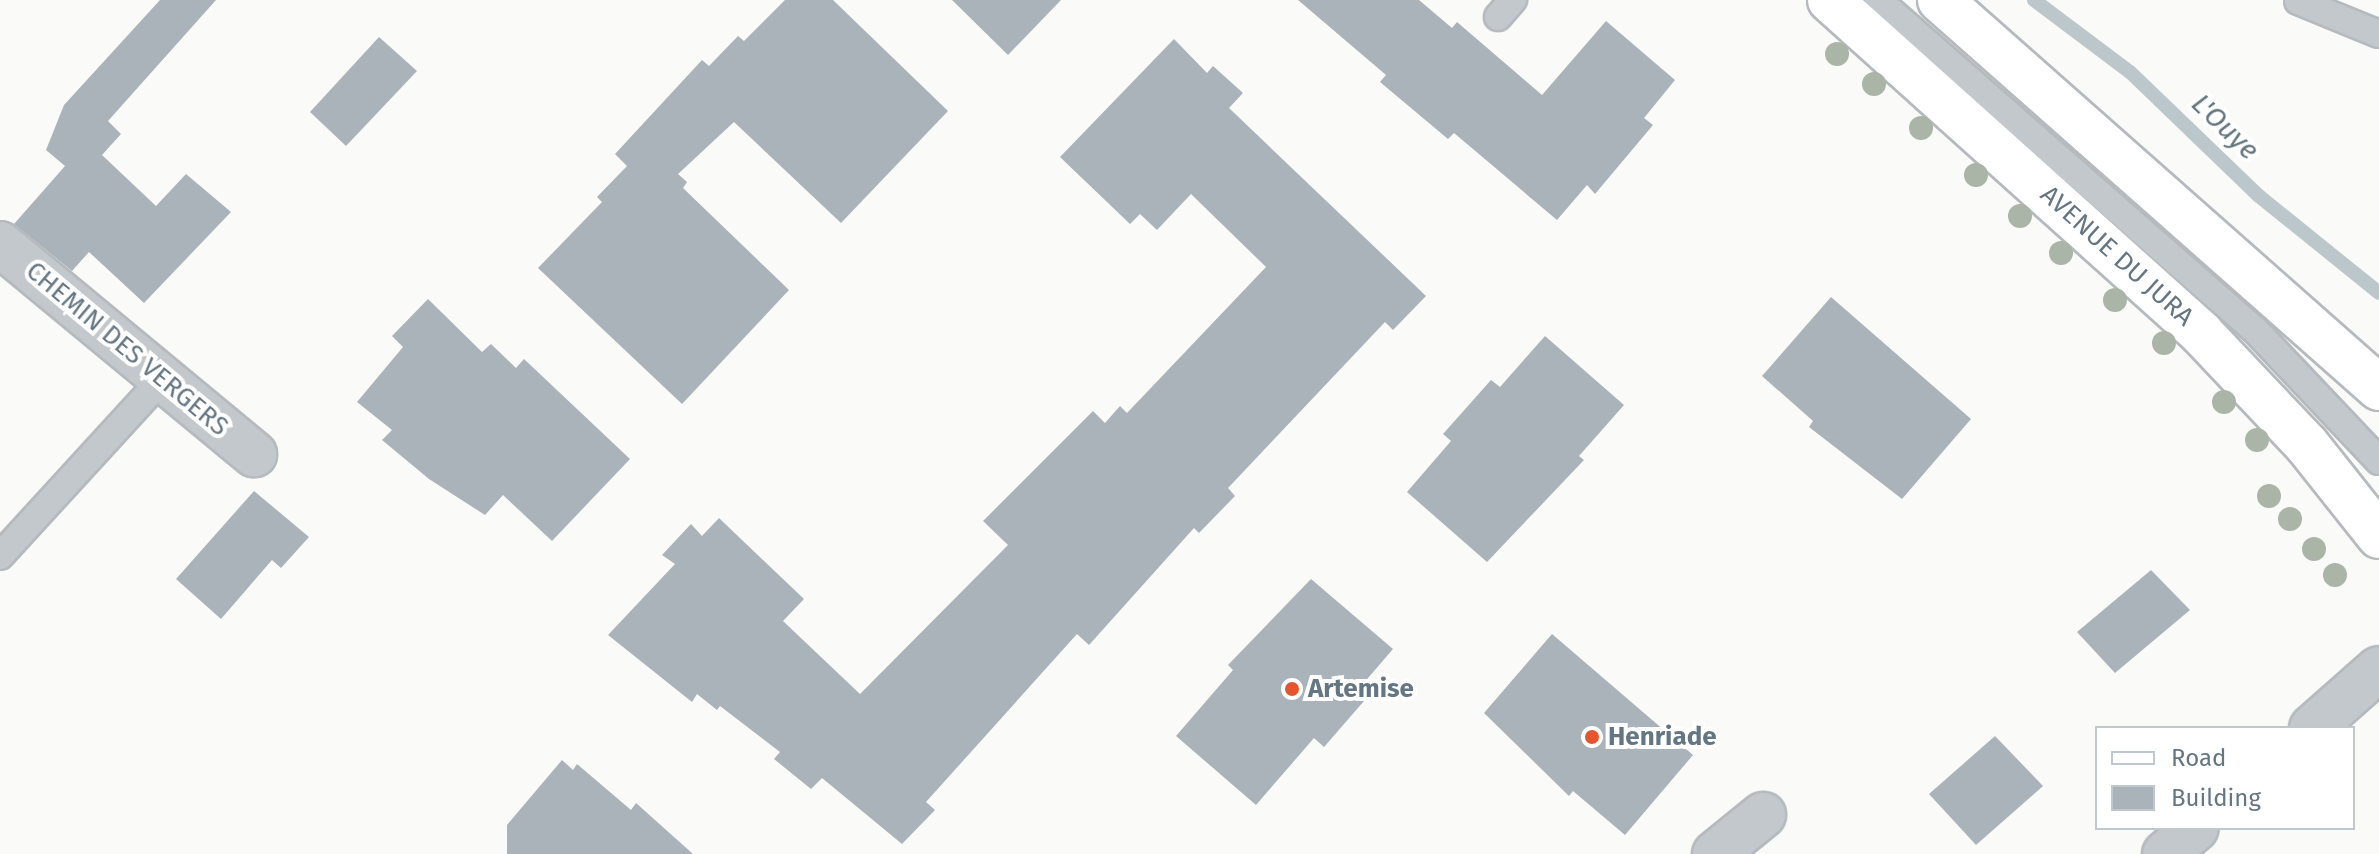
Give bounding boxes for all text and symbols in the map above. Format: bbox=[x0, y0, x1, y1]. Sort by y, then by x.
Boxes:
water label: L'Ouye bbox=[2184, 87, 2266, 167]
street label: AVENUE DU JURA bbox=[2034, 179, 2200, 333]
street label: CHEMIN DES VERGERS bbox=[20, 255, 234, 443]
place label: Artemise bbox=[1308, 673, 1414, 705]
marker: Artemise bbox=[1283, 680, 1301, 698]
place label: Henriade bbox=[1608, 721, 1717, 753]
legend bbox=[2095, 726, 2355, 830]
marker: Henriade bbox=[1583, 728, 1601, 746]
text: Road bbox=[2171, 744, 2226, 772]
text: Building bbox=[2171, 784, 2261, 812]

